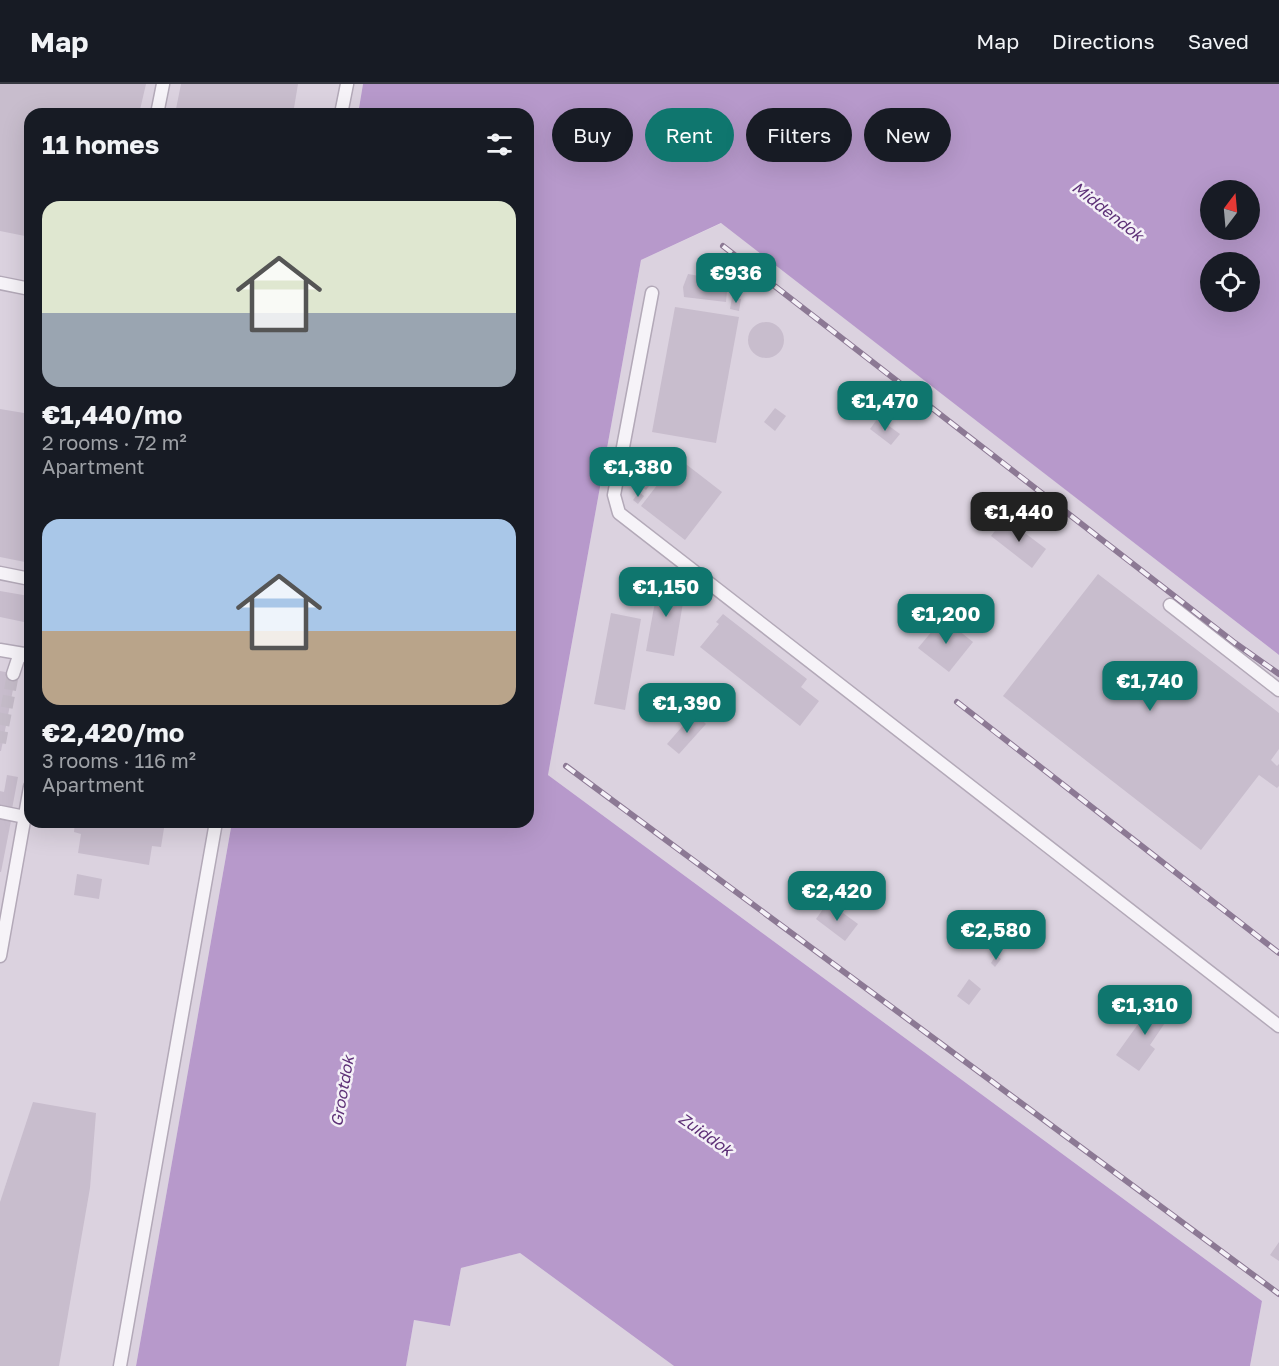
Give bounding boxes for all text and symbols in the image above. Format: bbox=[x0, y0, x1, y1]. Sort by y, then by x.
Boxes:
text: Map bbox=[30, 25, 88, 58]
text: Map bbox=[976, 28, 1019, 54]
text: Directions bbox=[1052, 28, 1155, 54]
text: Saved bbox=[1188, 28, 1249, 54]
chip: Buy bbox=[552, 108, 633, 162]
chip: Rent bbox=[645, 108, 734, 162]
chip: Filters bbox=[746, 108, 852, 162]
chip: New bbox=[864, 108, 951, 162]
icon: filters bbox=[483, 128, 516, 161]
text: 11 homes bbox=[42, 129, 159, 160]
water label: Middendok bbox=[1068, 177, 1149, 246]
north arrow bbox=[1200, 180, 1260, 240]
map controls bbox=[1200, 180, 1260, 312]
icon: home bbox=[225, 240, 333, 348]
button: locate bbox=[1200, 252, 1260, 312]
pin: €936 bbox=[700, 253, 772, 304]
text: €936 bbox=[710, 260, 762, 284]
pin: €1,470 bbox=[836, 381, 934, 432]
text: €1,470 bbox=[851, 388, 919, 412]
text: €1,440/mo bbox=[42, 399, 182, 430]
text: 2 rooms · 72 m² bbox=[42, 430, 187, 454]
pin: €1,380 bbox=[589, 447, 687, 498]
text: Apartment bbox=[42, 454, 145, 478]
text: €1,380 bbox=[604, 454, 672, 478]
pin: €1,440 bbox=[970, 492, 1068, 543]
text: €1,440 bbox=[985, 499, 1053, 523]
icon: home bbox=[225, 558, 333, 666]
pin: €1,150 bbox=[617, 567, 715, 618]
text: €1,150 bbox=[633, 574, 699, 598]
pin: €1,200 bbox=[897, 594, 995, 645]
text: €1,200 bbox=[912, 601, 981, 625]
pin: €1,740 bbox=[1101, 661, 1199, 712]
text: €1,740 bbox=[1116, 668, 1184, 692]
pin: €1,390 bbox=[638, 683, 736, 734]
text: €1,390 bbox=[653, 690, 721, 714]
text: €2,420/mo bbox=[42, 717, 184, 748]
text: 3 rooms · 116 m² bbox=[42, 748, 196, 772]
text: Apartment bbox=[42, 772, 145, 796]
pin: €2,420 bbox=[788, 871, 886, 922]
text: €2,420 bbox=[802, 878, 872, 902]
pin: €2,580 bbox=[947, 910, 1045, 961]
text: €2,580 bbox=[961, 917, 1031, 941]
pin: €1,310 bbox=[1096, 985, 1194, 1036]
text: €1,310 bbox=[1112, 992, 1178, 1016]
water label: Grootdok bbox=[326, 1052, 358, 1128]
water label: Zuiddok bbox=[675, 1108, 739, 1161]

